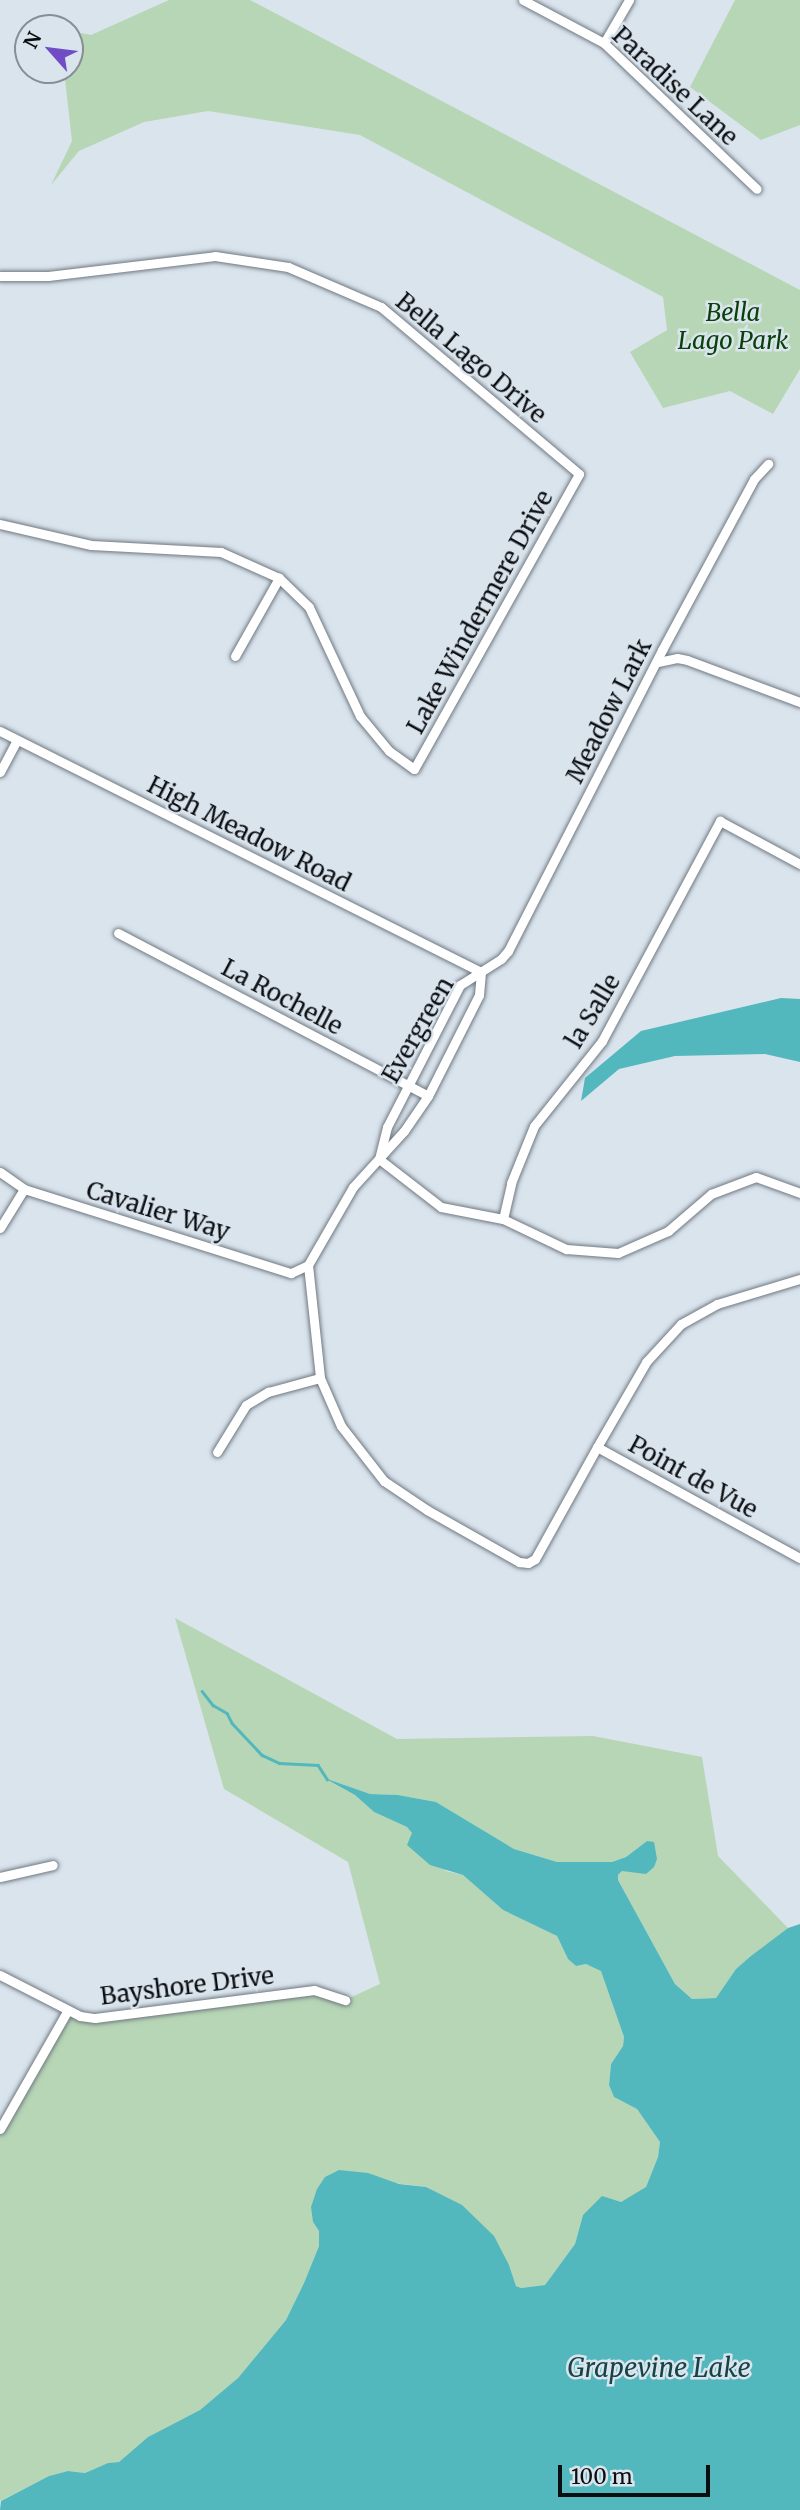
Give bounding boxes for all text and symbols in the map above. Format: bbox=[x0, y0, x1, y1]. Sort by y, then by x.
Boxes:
north arrow bbox=[14, 14, 84, 84]
street label: Paradise Lane bbox=[606, 21, 744, 151]
text: N bbox=[18, 28, 46, 52]
street label: Bella Lago Drive bbox=[390, 287, 552, 429]
park label: Bella Lago Park bbox=[678, 299, 788, 355]
street label: Lake Windermere Drive bbox=[401, 485, 559, 739]
street label: Meadow Lark bbox=[560, 634, 658, 788]
street label: High Meadow Road bbox=[143, 770, 355, 898]
street label: La Rochelle bbox=[217, 953, 347, 1041]
street label: la Salle bbox=[560, 969, 626, 1053]
street label: Evergreen bbox=[376, 972, 460, 1088]
street label: Cavalier Way bbox=[83, 1176, 233, 1246]
street label: Point de Vue bbox=[624, 1430, 762, 1524]
street label: Bayshore Drive bbox=[98, 1961, 276, 2011]
water label: Grapevine Lake bbox=[567, 2352, 751, 2384]
scale bar bbox=[562, 2450, 714, 2494]
text: 100 m bbox=[571, 2463, 633, 2490]

